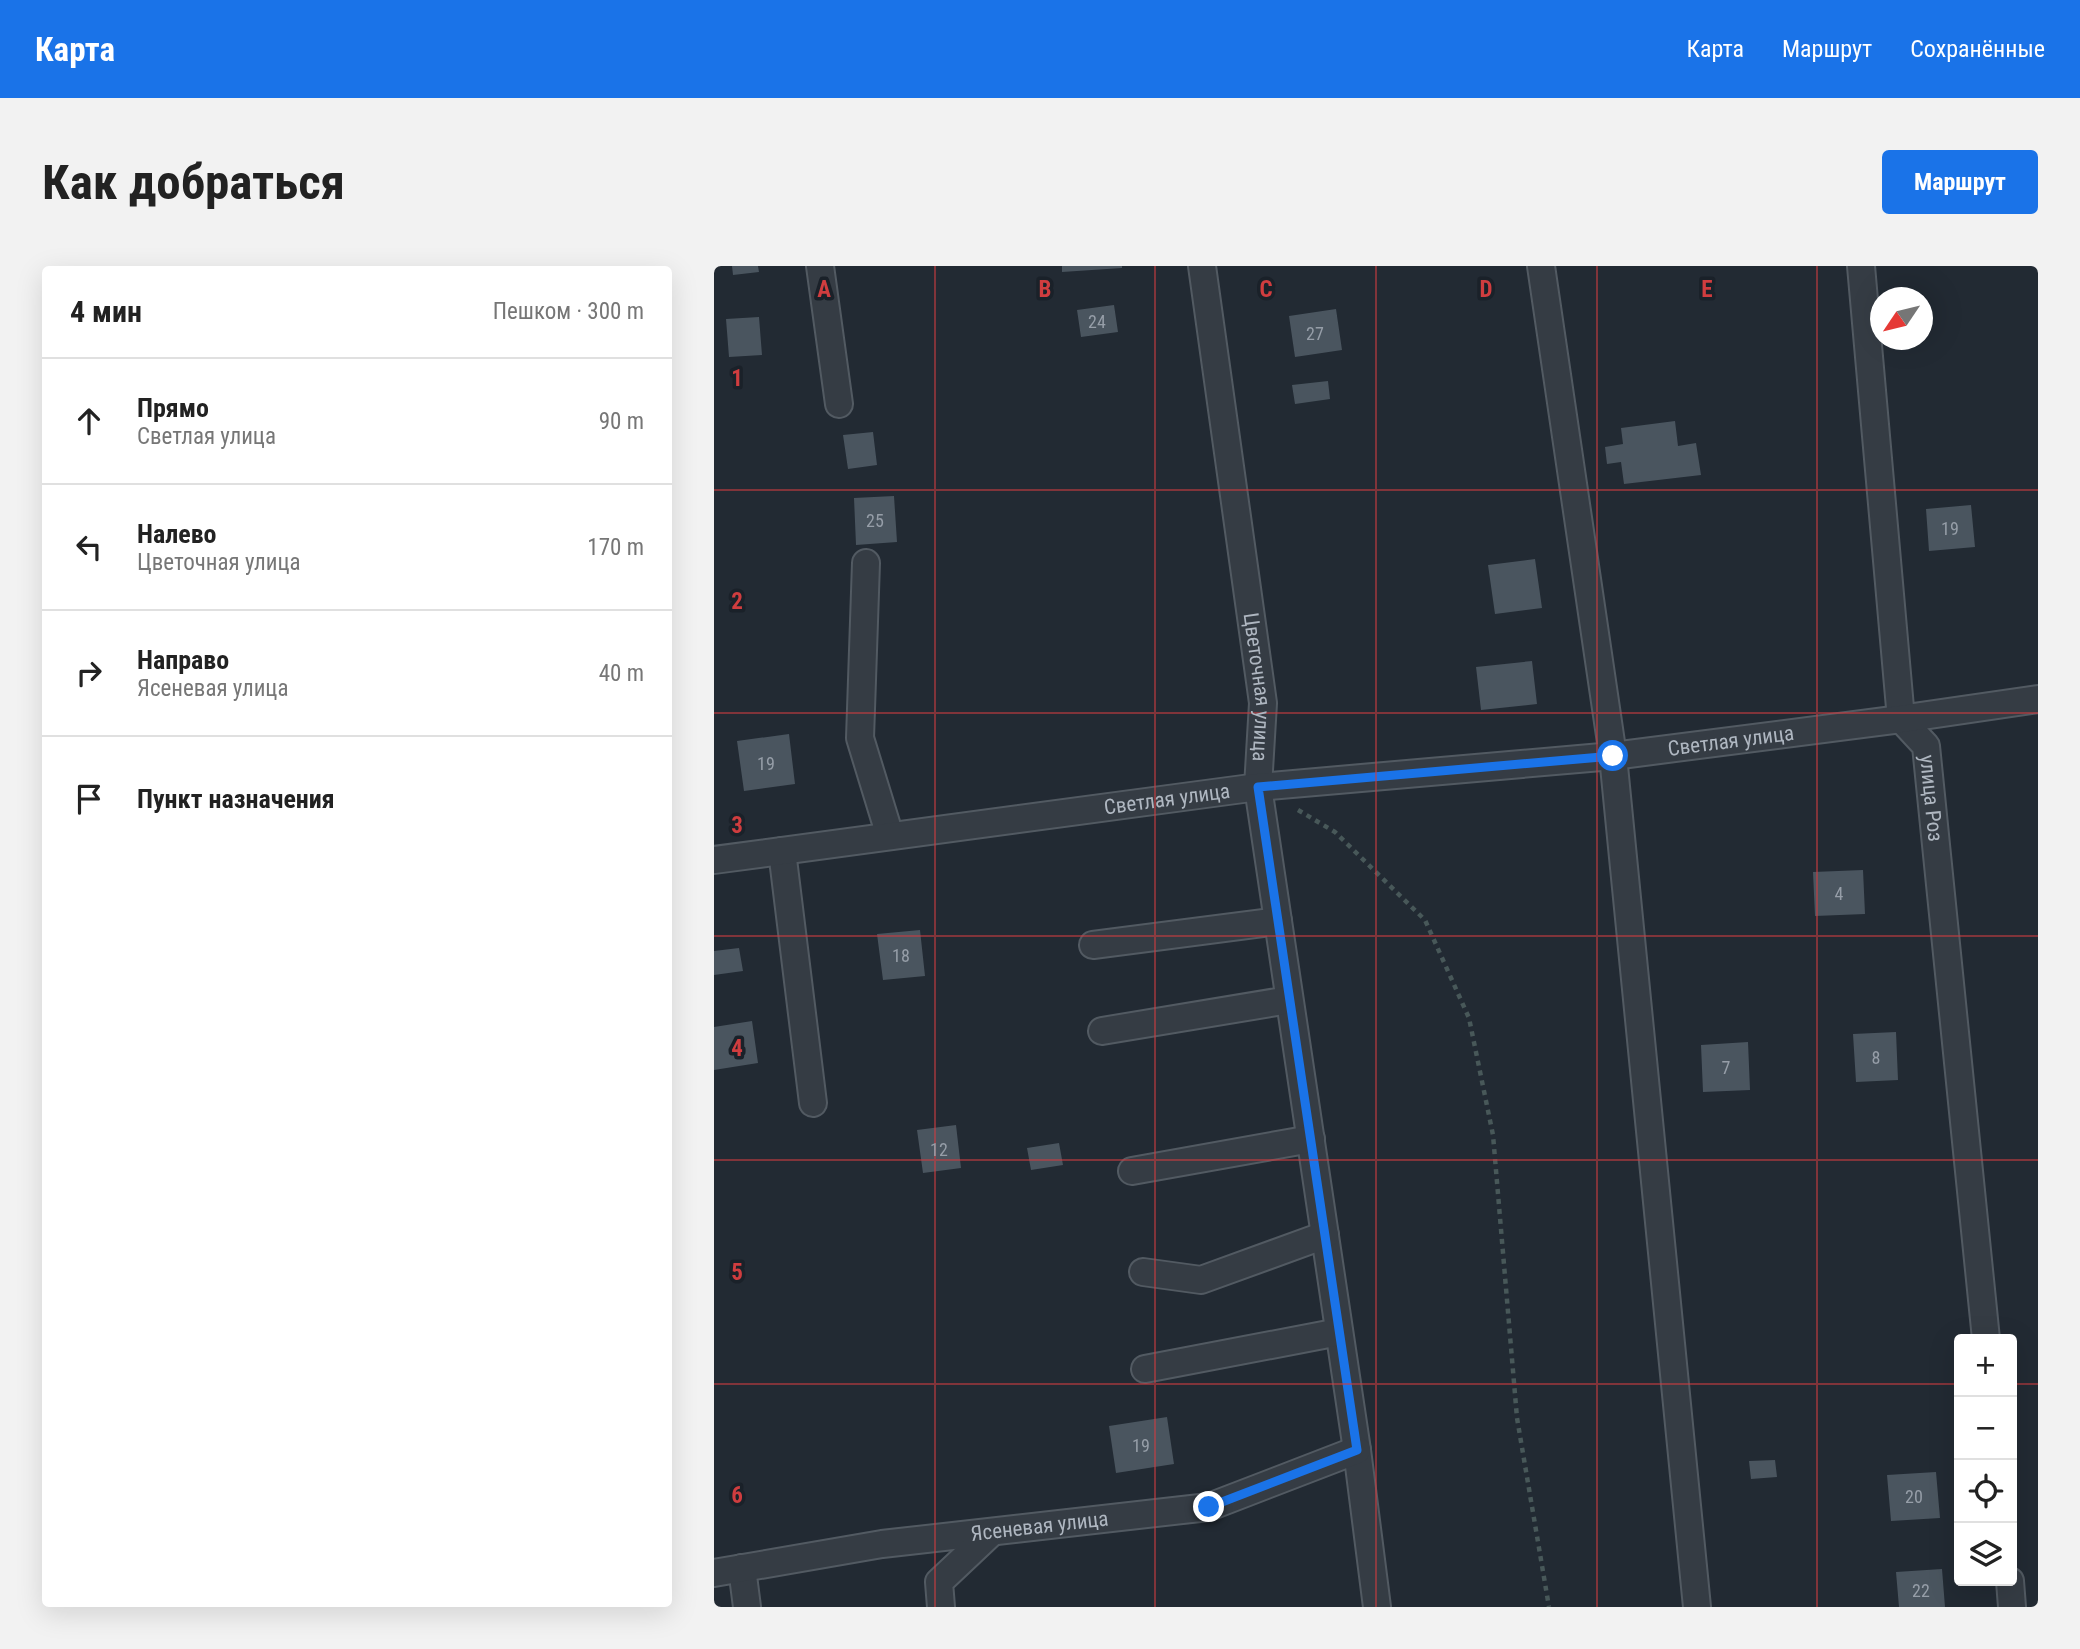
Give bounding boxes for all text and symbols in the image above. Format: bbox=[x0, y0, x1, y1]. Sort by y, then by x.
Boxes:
text: Карта bbox=[35, 30, 115, 69]
text: Карта bbox=[1687, 35, 1744, 63]
text: Маршрут bbox=[1782, 35, 1872, 63]
text: Сохранённые bbox=[1910, 35, 2045, 63]
button: Маршрут bbox=[1882, 150, 2038, 214]
text: Как добраться bbox=[42, 154, 345, 211]
text: A bbox=[817, 276, 831, 303]
text: B bbox=[1039, 276, 1051, 303]
text: C bbox=[1259, 276, 1273, 303]
text: D bbox=[1480, 276, 1493, 303]
text: E bbox=[1701, 276, 1713, 303]
north arrow bbox=[1870, 287, 1933, 350]
text: 4 мин bbox=[70, 294, 142, 329]
text: Пешком · 300 m bbox=[493, 298, 644, 325]
house number: 24 bbox=[1088, 311, 1106, 332]
house number: 27 bbox=[1306, 323, 1324, 344]
text: 1 bbox=[731, 365, 743, 392]
text: Прямо bbox=[137, 393, 209, 423]
icon: ahead bbox=[70, 402, 108, 440]
text: 90 m bbox=[599, 408, 644, 435]
text: Светлая улица bbox=[137, 423, 276, 450]
house number: 25 bbox=[866, 510, 884, 531]
house number: 19 bbox=[1941, 518, 1959, 539]
text: Налево bbox=[137, 519, 217, 549]
icon: left bbox=[70, 528, 108, 566]
text: 170 m bbox=[587, 534, 644, 561]
text: Цветочная улица bbox=[137, 549, 301, 576]
text: 2 bbox=[731, 588, 743, 615]
street label: Цветочная улица bbox=[1239, 611, 1275, 762]
text: Направо bbox=[137, 645, 229, 675]
icon: right bbox=[70, 654, 108, 692]
text: 40 m bbox=[599, 660, 644, 687]
text: Ясеневая улица bbox=[137, 675, 288, 702]
street label: Светлая улица bbox=[1666, 721, 1795, 761]
route start bbox=[1597, 740, 1628, 771]
house number: 19 bbox=[757, 753, 775, 774]
street label: улица Роз bbox=[1915, 754, 1948, 843]
street label: Светлая улица bbox=[1102, 779, 1231, 820]
icon: arrive bbox=[70, 780, 108, 818]
text: Пункт назначения bbox=[137, 784, 335, 814]
text: 3 bbox=[731, 812, 743, 839]
house number: 4 bbox=[1835, 883, 1844, 904]
house number: 18 bbox=[892, 945, 910, 966]
text: 4 bbox=[731, 1035, 743, 1062]
house number: 8 bbox=[1872, 1047, 1880, 1068]
house number: 7 bbox=[1722, 1057, 1731, 1078]
house number: 12 bbox=[930, 1139, 948, 1160]
text: 5 bbox=[731, 1259, 743, 1286]
map controls bbox=[1954, 1334, 2017, 1586]
button: + bbox=[1954, 1334, 2017, 1397]
button: − bbox=[1954, 1397, 2017, 1460]
house number: 19 bbox=[1132, 1435, 1150, 1456]
button: locate bbox=[1954, 1460, 2017, 1523]
text: 6 bbox=[731, 1482, 743, 1509]
house number: 20 bbox=[1905, 1486, 1923, 1507]
route end bbox=[1193, 1491, 1224, 1522]
street label: Ясеневая улица bbox=[969, 1506, 1110, 1546]
button: layers bbox=[1954, 1523, 2017, 1586]
house number: 22 bbox=[1912, 1580, 1930, 1601]

